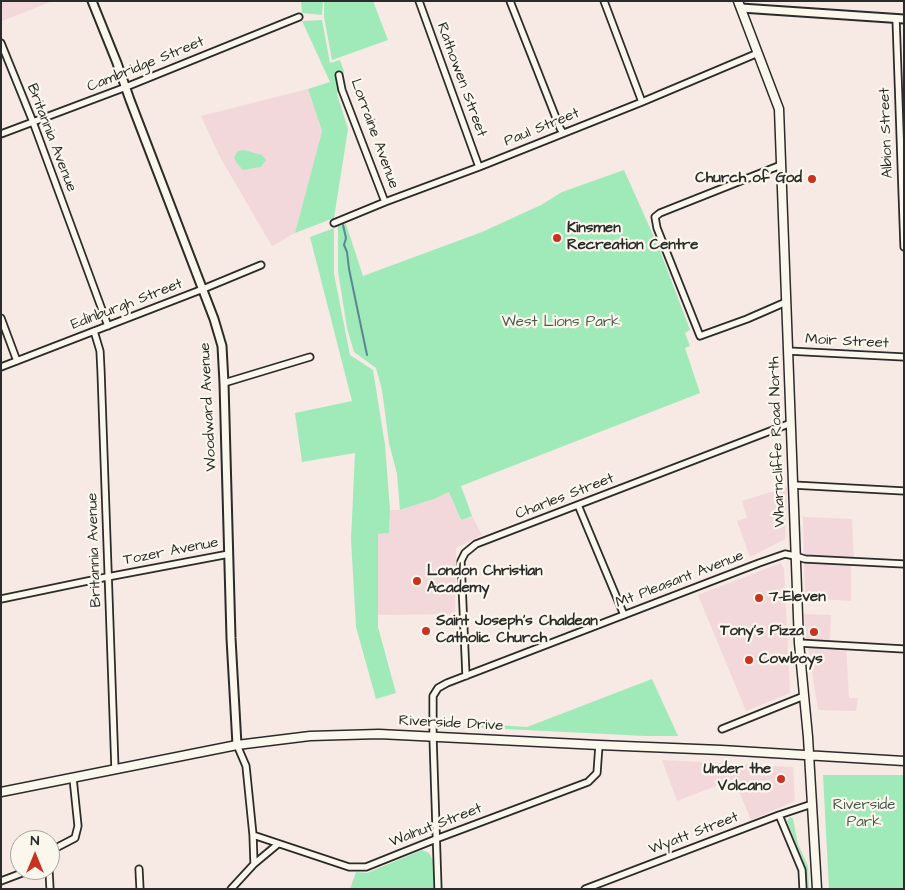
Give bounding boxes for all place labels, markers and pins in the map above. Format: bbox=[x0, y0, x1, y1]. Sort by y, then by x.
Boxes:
place label: Church of God bbox=[695, 170, 802, 188]
marker: Church of God bbox=[806, 173, 818, 185]
place label: Kinsmen Recreation Centre bbox=[567, 220, 698, 255]
marker: Kinsmen Recreation Centre bbox=[551, 232, 563, 244]
place label: London Christian Academy bbox=[427, 563, 543, 598]
marker: London Christian Academy bbox=[411, 575, 423, 587]
place label: 7-Eleven bbox=[769, 589, 826, 607]
marker: 7-Eleven bbox=[753, 592, 765, 604]
place label: Saint Joseph's Chaldean Catholic Church bbox=[436, 613, 598, 648]
place label: Tony's Pizza bbox=[720, 623, 804, 641]
marker: Saint Joseph's Chaldean Catholic Church bbox=[420, 625, 432, 637]
marker: Tony's Pizza bbox=[808, 626, 820, 638]
place label: Cowboys bbox=[759, 651, 823, 669]
marker: Cowboys bbox=[743, 654, 755, 666]
place label: Under the Volcano bbox=[703, 761, 771, 796]
marker: Under the Volcano bbox=[775, 773, 787, 785]

